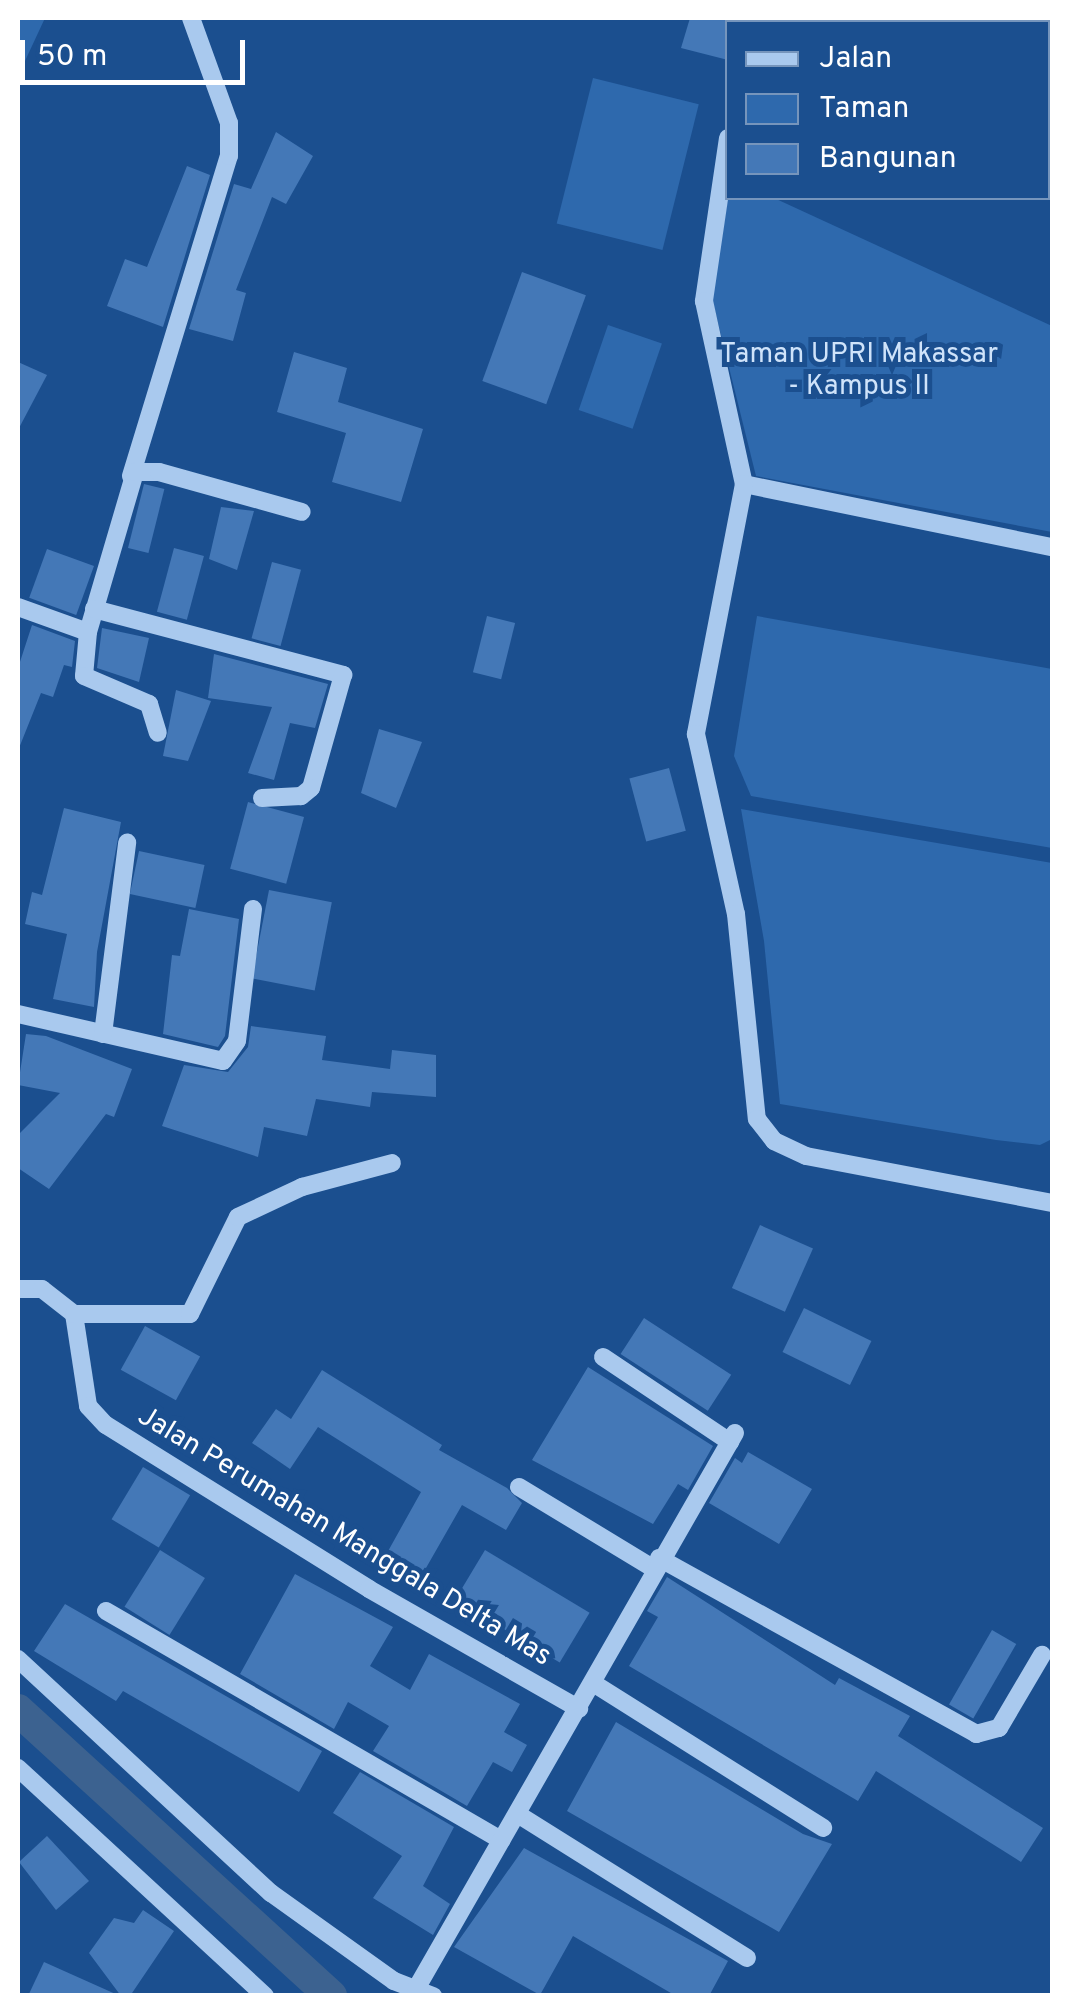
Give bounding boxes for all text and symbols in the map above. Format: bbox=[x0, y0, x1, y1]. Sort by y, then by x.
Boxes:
scale bar bbox=[25, 20, 250, 82]
legend bbox=[725, 20, 1050, 200]
text: 50 m bbox=[37, 39, 107, 76]
text: Jalan bbox=[819, 41, 892, 78]
text: Taman bbox=[819, 91, 909, 128]
text: Bangunan bbox=[819, 141, 957, 178]
park label: Taman UPRI Makassar - Kampus II bbox=[720, 338, 998, 404]
street label: Jalan Perumahan Manggala Delta Mas bbox=[131, 1400, 557, 1674]

